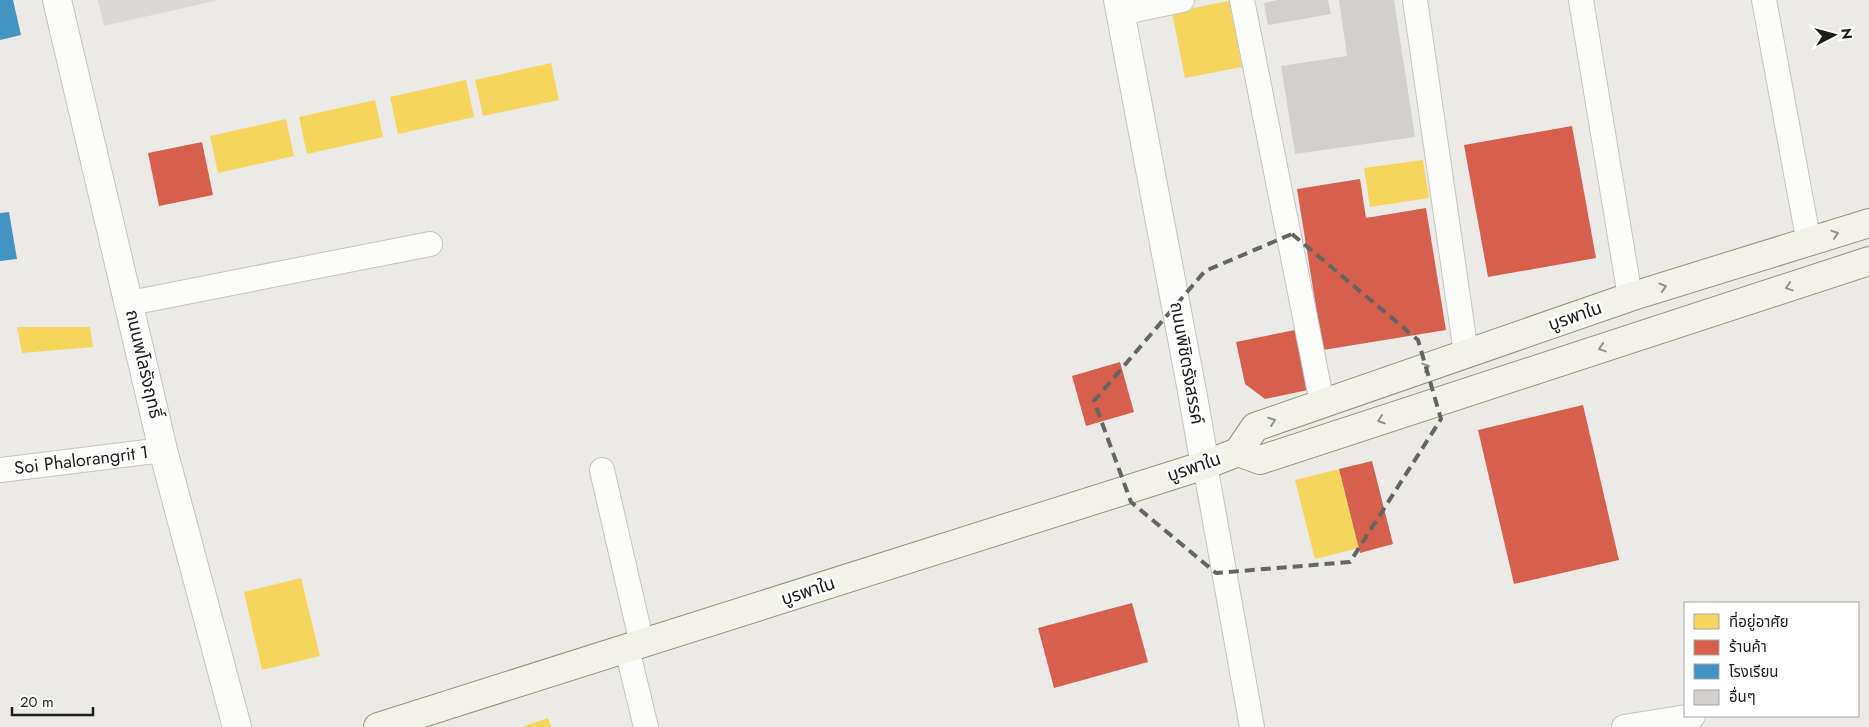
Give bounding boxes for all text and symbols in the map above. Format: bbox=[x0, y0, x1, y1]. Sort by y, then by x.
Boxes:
north arrow bbox=[1809, 10, 1859, 60]
text: N bbox=[1836, 27, 1857, 40]
one-way arrow bbox=[1830, 230, 1838, 240]
one-way arrow bbox=[1786, 281, 1794, 291]
one-way arrow bbox=[1658, 283, 1666, 293]
street label: บูรพาใน bbox=[1544, 295, 1606, 337]
street label: ถนนพิชิตรังสรรค์ bbox=[1163, 300, 1211, 426]
street label: ถนนพโลรังฤทธิ์ bbox=[119, 307, 169, 421]
one-way arrow bbox=[1598, 343, 1606, 353]
one-way arrow bbox=[1421, 363, 1429, 373]
one-way arrow bbox=[1377, 415, 1385, 425]
one-way arrow bbox=[1268, 417, 1276, 427]
street label: Soi Phalorangrit 1 bbox=[13, 439, 150, 481]
street label: บูรพาใน bbox=[1163, 446, 1225, 488]
street label: บูรพาใน bbox=[778, 570, 838, 612]
legend bbox=[1684, 602, 1859, 717]
text: ที่อยู่อาศัย bbox=[1729, 611, 1789, 633]
text: ร้านค้า bbox=[1729, 636, 1767, 658]
text: โรงเรียน bbox=[1729, 661, 1779, 683]
scale bar bbox=[12, 684, 94, 716]
text: อื่นๆ bbox=[1729, 686, 1756, 708]
text: 20 m bbox=[20, 691, 54, 713]

